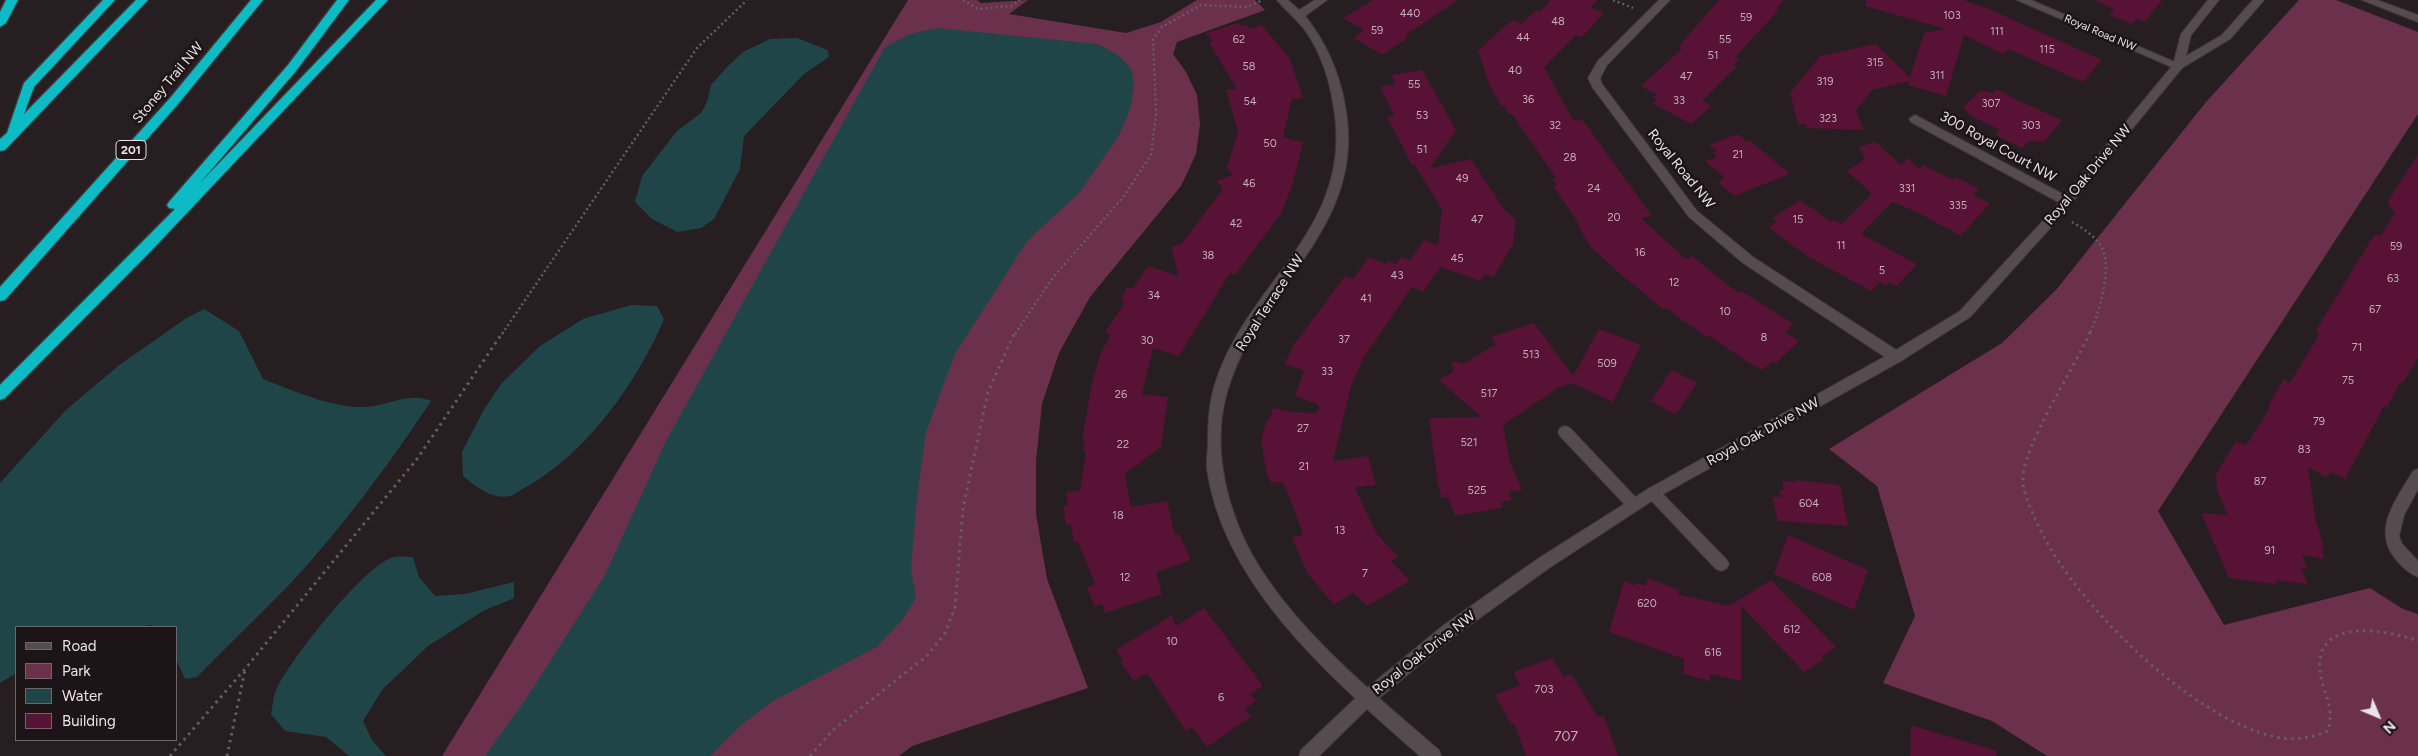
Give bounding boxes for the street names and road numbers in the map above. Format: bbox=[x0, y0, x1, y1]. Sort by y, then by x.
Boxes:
street label: Royal Road NW bbox=[2062, 12, 2138, 54]
street label: Stoney Trail NW bbox=[129, 39, 207, 127]
street label: 300 Royal Court NW bbox=[1937, 108, 2059, 186]
street label: Royal Oak Drive NW bbox=[2041, 121, 2135, 229]
street label: Royal Road NW bbox=[1644, 126, 1718, 212]
road number: 201 bbox=[116, 140, 146, 160]
street label: Royal Terrace NW bbox=[1233, 252, 1307, 354]
street label: Royal Oak Drive NW bbox=[1704, 394, 1822, 470]
street label: Royal Oak Drive NW bbox=[1369, 608, 1479, 698]

